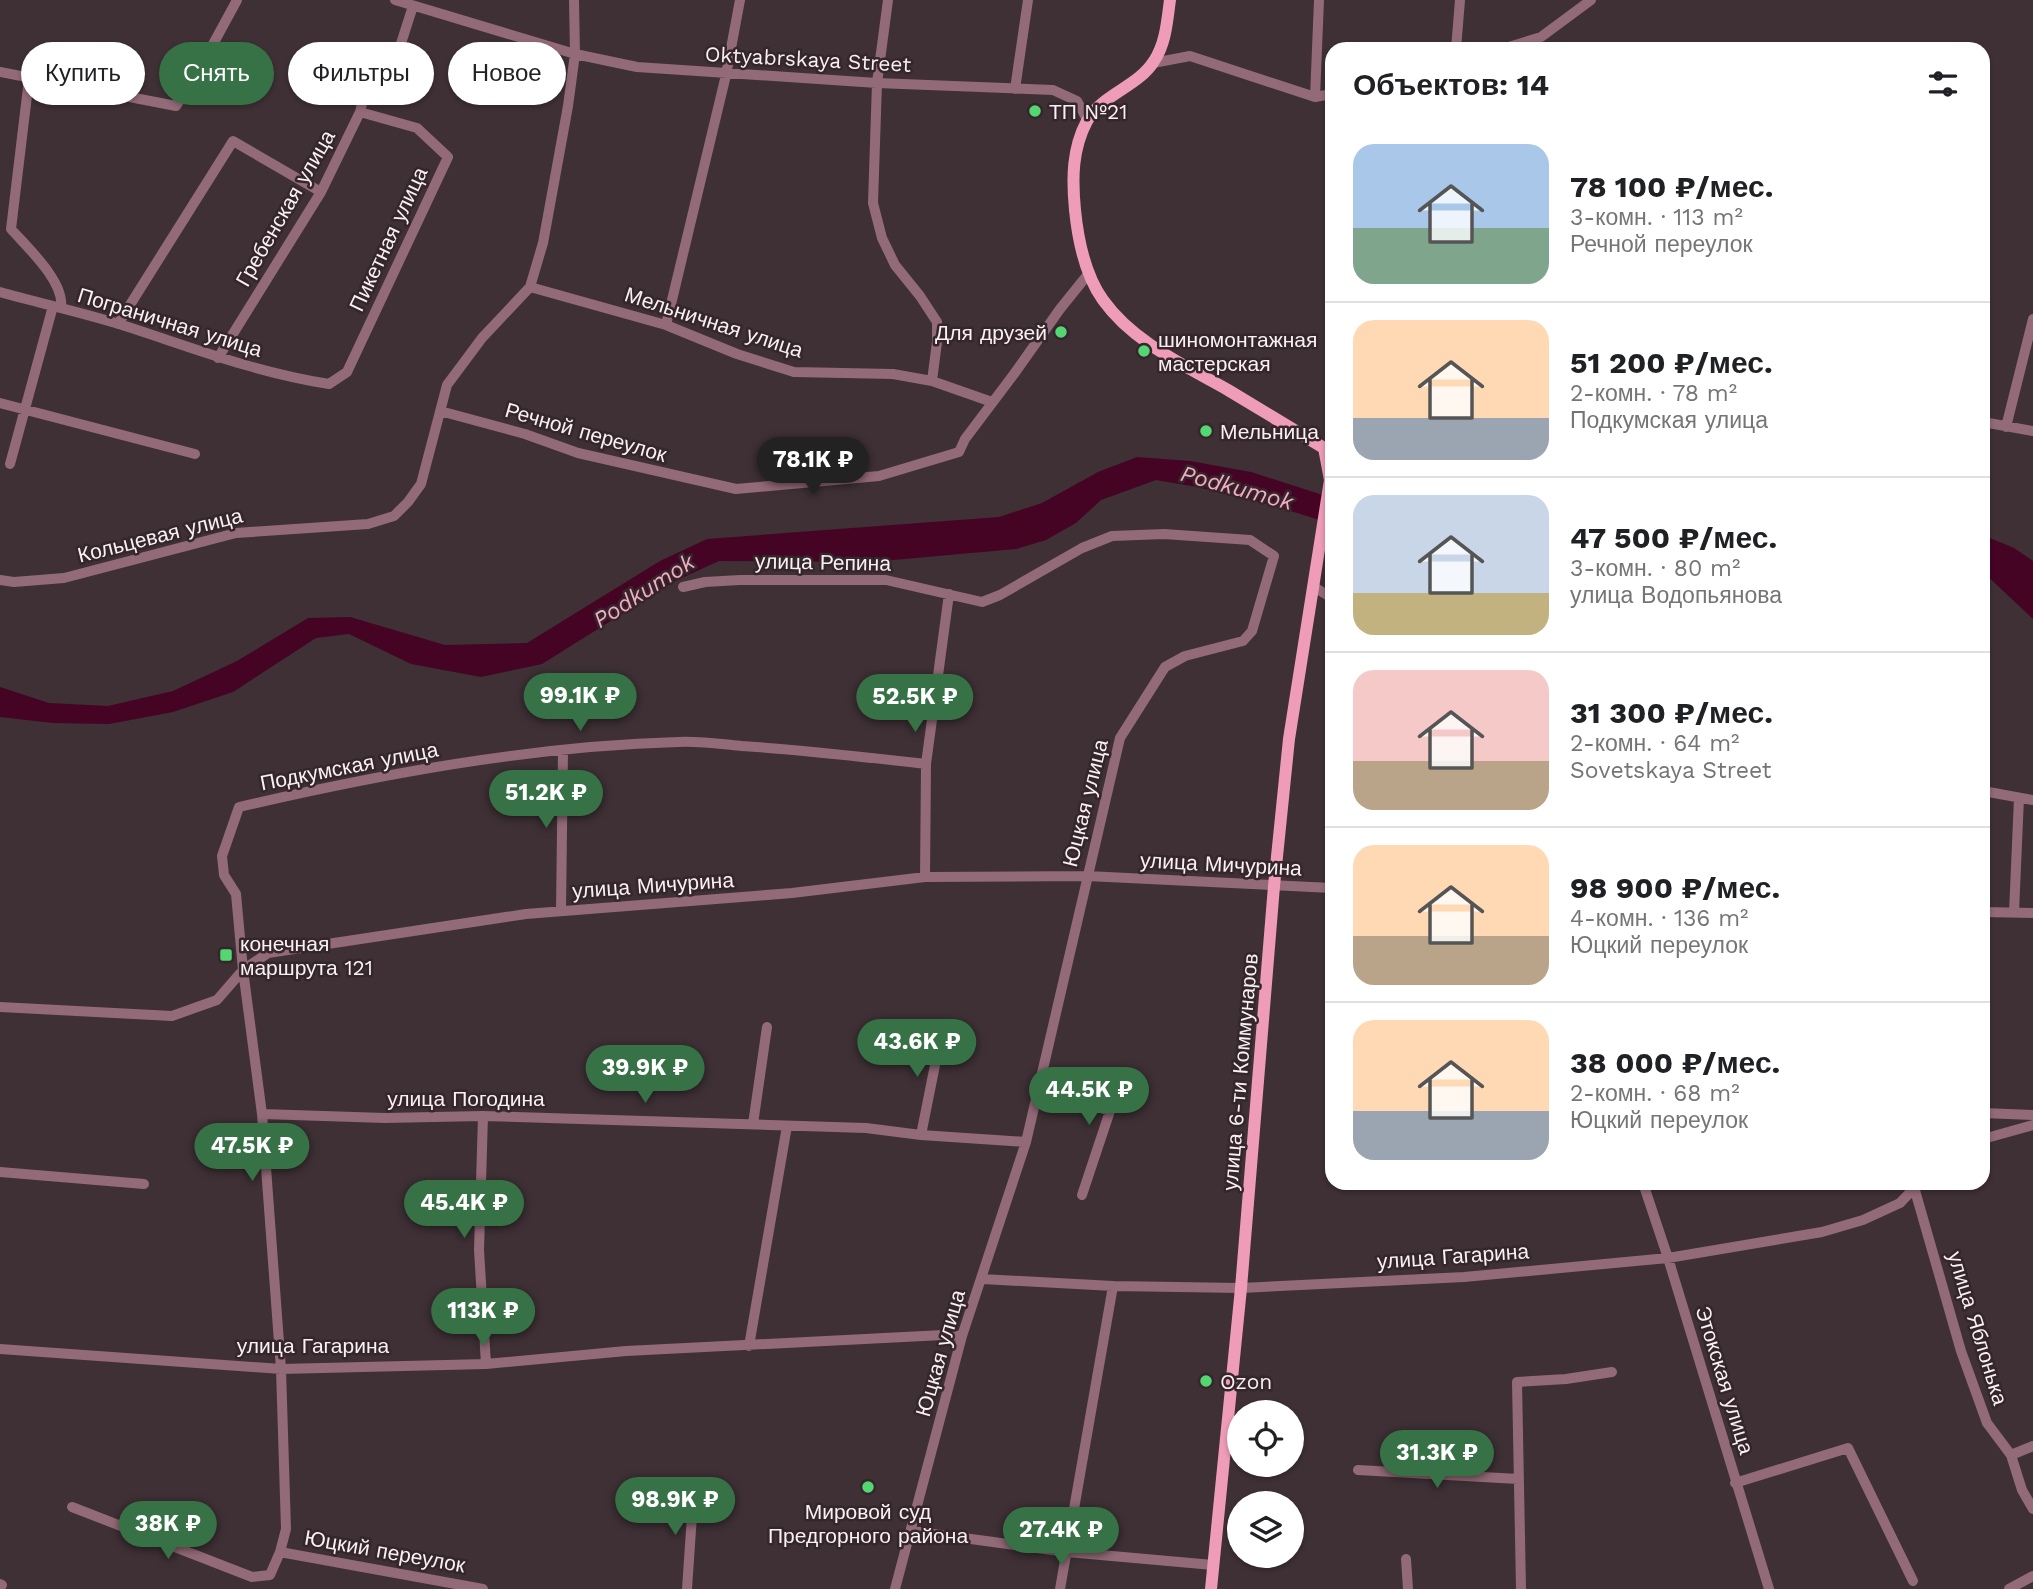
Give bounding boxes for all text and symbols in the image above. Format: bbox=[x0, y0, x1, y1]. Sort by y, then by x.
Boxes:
street label: Oktyabrskaya Street bbox=[704, 41, 912, 77]
chip: Купить bbox=[21, 42, 145, 105]
chip: Снять bbox=[159, 42, 274, 105]
chip: Фильтры bbox=[288, 42, 434, 105]
chip: Новое bbox=[448, 42, 566, 105]
icon: filters bbox=[1924, 65, 1962, 103]
text: Объектов: 14 bbox=[1353, 67, 1549, 102]
place label: ТП №21 bbox=[1049, 99, 1128, 124]
marker: ТП №21 bbox=[1027, 103, 1043, 119]
street label: Гребенская улица bbox=[230, 125, 340, 291]
street label: Пикетная улица bbox=[344, 163, 433, 315]
text: 78 100 ₽/мес. bbox=[1570, 169, 1774, 204]
icon: home bbox=[1409, 172, 1493, 256]
text: 3-комн. · 113 m² bbox=[1570, 204, 1743, 231]
text: Речной переулок bbox=[1570, 231, 1753, 258]
street label: Мельничная улица bbox=[622, 281, 806, 363]
street label: Пограничная улица bbox=[75, 282, 266, 362]
place label: Для друзей bbox=[935, 320, 1047, 345]
marker: Для друзей bbox=[1053, 324, 1069, 340]
place label: шиномонтажная мастерская bbox=[1158, 327, 1317, 376]
marker: шиномонтажная мастерская bbox=[1136, 343, 1152, 359]
text: 51 200 ₽/мес. bbox=[1570, 345, 1773, 380]
icon: home bbox=[1409, 348, 1493, 432]
text: 2-комн. · 78 m² bbox=[1570, 380, 1737, 407]
street label: Речной переулок bbox=[502, 397, 670, 467]
text: Подкумская улица bbox=[1570, 407, 1768, 434]
place label: Мельница bbox=[1220, 419, 1319, 444]
marker: Мельница bbox=[1198, 423, 1214, 439]
pin: 78.1K ₽ bbox=[748, 438, 878, 497]
text: 78.1K ₽ bbox=[773, 446, 853, 473]
water label: Podkumok bbox=[1178, 460, 1298, 516]
street label: Кольцевая улица bbox=[75, 502, 245, 568]
text: 47 500 ₽/мес. bbox=[1570, 520, 1777, 555]
icon: home bbox=[1409, 523, 1493, 607]
water label: Podkumok bbox=[588, 547, 701, 634]
street label: улица Репина bbox=[755, 548, 892, 576]
text: 3-комн. · 80 m² bbox=[1570, 555, 1740, 582]
text: улица Водопьянова bbox=[1570, 582, 1782, 609]
pin: 99.1K ₽ bbox=[515, 674, 645, 733]
pin: 52.5K ₽ bbox=[850, 674, 980, 734]
text: 99.1K ₽ bbox=[540, 682, 620, 709]
text: 52.5K ₽ bbox=[872, 683, 958, 710]
text: 31 300 ₽/мес. bbox=[1570, 695, 1773, 730]
icon: home bbox=[1409, 698, 1493, 782]
text: 2-комн. · 64 m² bbox=[1570, 730, 1740, 757]
street label: Подкумская улица bbox=[258, 736, 440, 796]
street label: Юцкая улица bbox=[1057, 736, 1113, 870]
text: Sovetskaya Street bbox=[1570, 757, 1771, 784]
pin: 51.2K ₽ bbox=[481, 770, 611, 830]
text: 51.2K ₽ bbox=[505, 779, 587, 806]
street label: улица Мичурина bbox=[1139, 847, 1303, 881]
street label: улица Мичурина bbox=[571, 867, 735, 903]
text: 98 900 ₽/мес. bbox=[1570, 870, 1780, 905]
icon: home bbox=[1409, 873, 1493, 957]
text: 4-комн. · 136 m² bbox=[1570, 905, 1748, 932]
place label: конечная маршрута 121 bbox=[240, 931, 373, 980]
text: Юцкий переулок bbox=[1570, 932, 1748, 959]
marker: конечная маршрута 121 bbox=[218, 947, 234, 963]
street label: улица 6-ти Коммунаров bbox=[1217, 952, 1263, 1192]
pin: 43.6K ₽ bbox=[852, 1020, 982, 1079]
text: 43.6K ₽ bbox=[873, 1028, 961, 1055]
text: 38 000 ₽/мес. bbox=[1570, 1045, 1780, 1080]
pin: 39.9K ₽ bbox=[580, 1046, 710, 1105]
icon: home bbox=[1409, 1048, 1493, 1132]
text: 39.9K ₽ bbox=[602, 1054, 688, 1081]
pin: 44.5K ₽ bbox=[1024, 1068, 1154, 1127]
text: 44.5K ₽ bbox=[1045, 1076, 1133, 1103]
text: 2-комн. · 68 m² bbox=[1570, 1080, 1740, 1107]
street label: улица Погодина bbox=[387, 1086, 545, 1111]
text: Юцкий переулок bbox=[1570, 1107, 1748, 1134]
pin: 47.5K ₽ bbox=[187, 1124, 317, 1183]
text: 47.5K ₽ bbox=[210, 1132, 294, 1159]
pin: 45.4K ₽ bbox=[399, 1180, 529, 1240]
text: 45.4K ₽ bbox=[420, 1189, 508, 1216]
street label: улица Гагарина bbox=[1376, 1238, 1530, 1274]
street label: улица Яблонька bbox=[1943, 1248, 2013, 1408]
street label: Юцкая улица bbox=[910, 1286, 970, 1419]
pin: 113K ₽ bbox=[426, 1288, 540, 1348]
text: 113K ₽ bbox=[447, 1297, 519, 1324]
street label: Этокская улица bbox=[1691, 1303, 1760, 1457]
street label: улица Гагарина bbox=[237, 1333, 389, 1358]
place label: Ozon bbox=[1220, 1369, 1272, 1394]
marker: Ozon bbox=[1198, 1373, 1214, 1389]
map controls bbox=[1227, 1400, 1304, 1568]
button: locate bbox=[1227, 1400, 1304, 1477]
pin: 31.3K ₽ bbox=[1372, 1430, 1502, 1490]
text: 31.3K ₽ bbox=[1396, 1439, 1478, 1466]
pin: 98.9K ₽ bbox=[610, 1478, 740, 1537]
marker: Мировой суд Предгорного района bbox=[860, 1479, 876, 1495]
text: 98.9K ₽ bbox=[631, 1486, 719, 1513]
button: layers bbox=[1227, 1491, 1304, 1568]
place label: Мировой суд Предгорного района bbox=[768, 1499, 968, 1548]
pin: 38K ₽ bbox=[119, 1502, 217, 1561]
pin: 27.4K ₽ bbox=[996, 1508, 1126, 1567]
text: 38K ₽ bbox=[135, 1510, 201, 1537]
text: 27.4K ₽ bbox=[1019, 1516, 1103, 1543]
street label: Юцкий переулок bbox=[303, 1525, 468, 1578]

